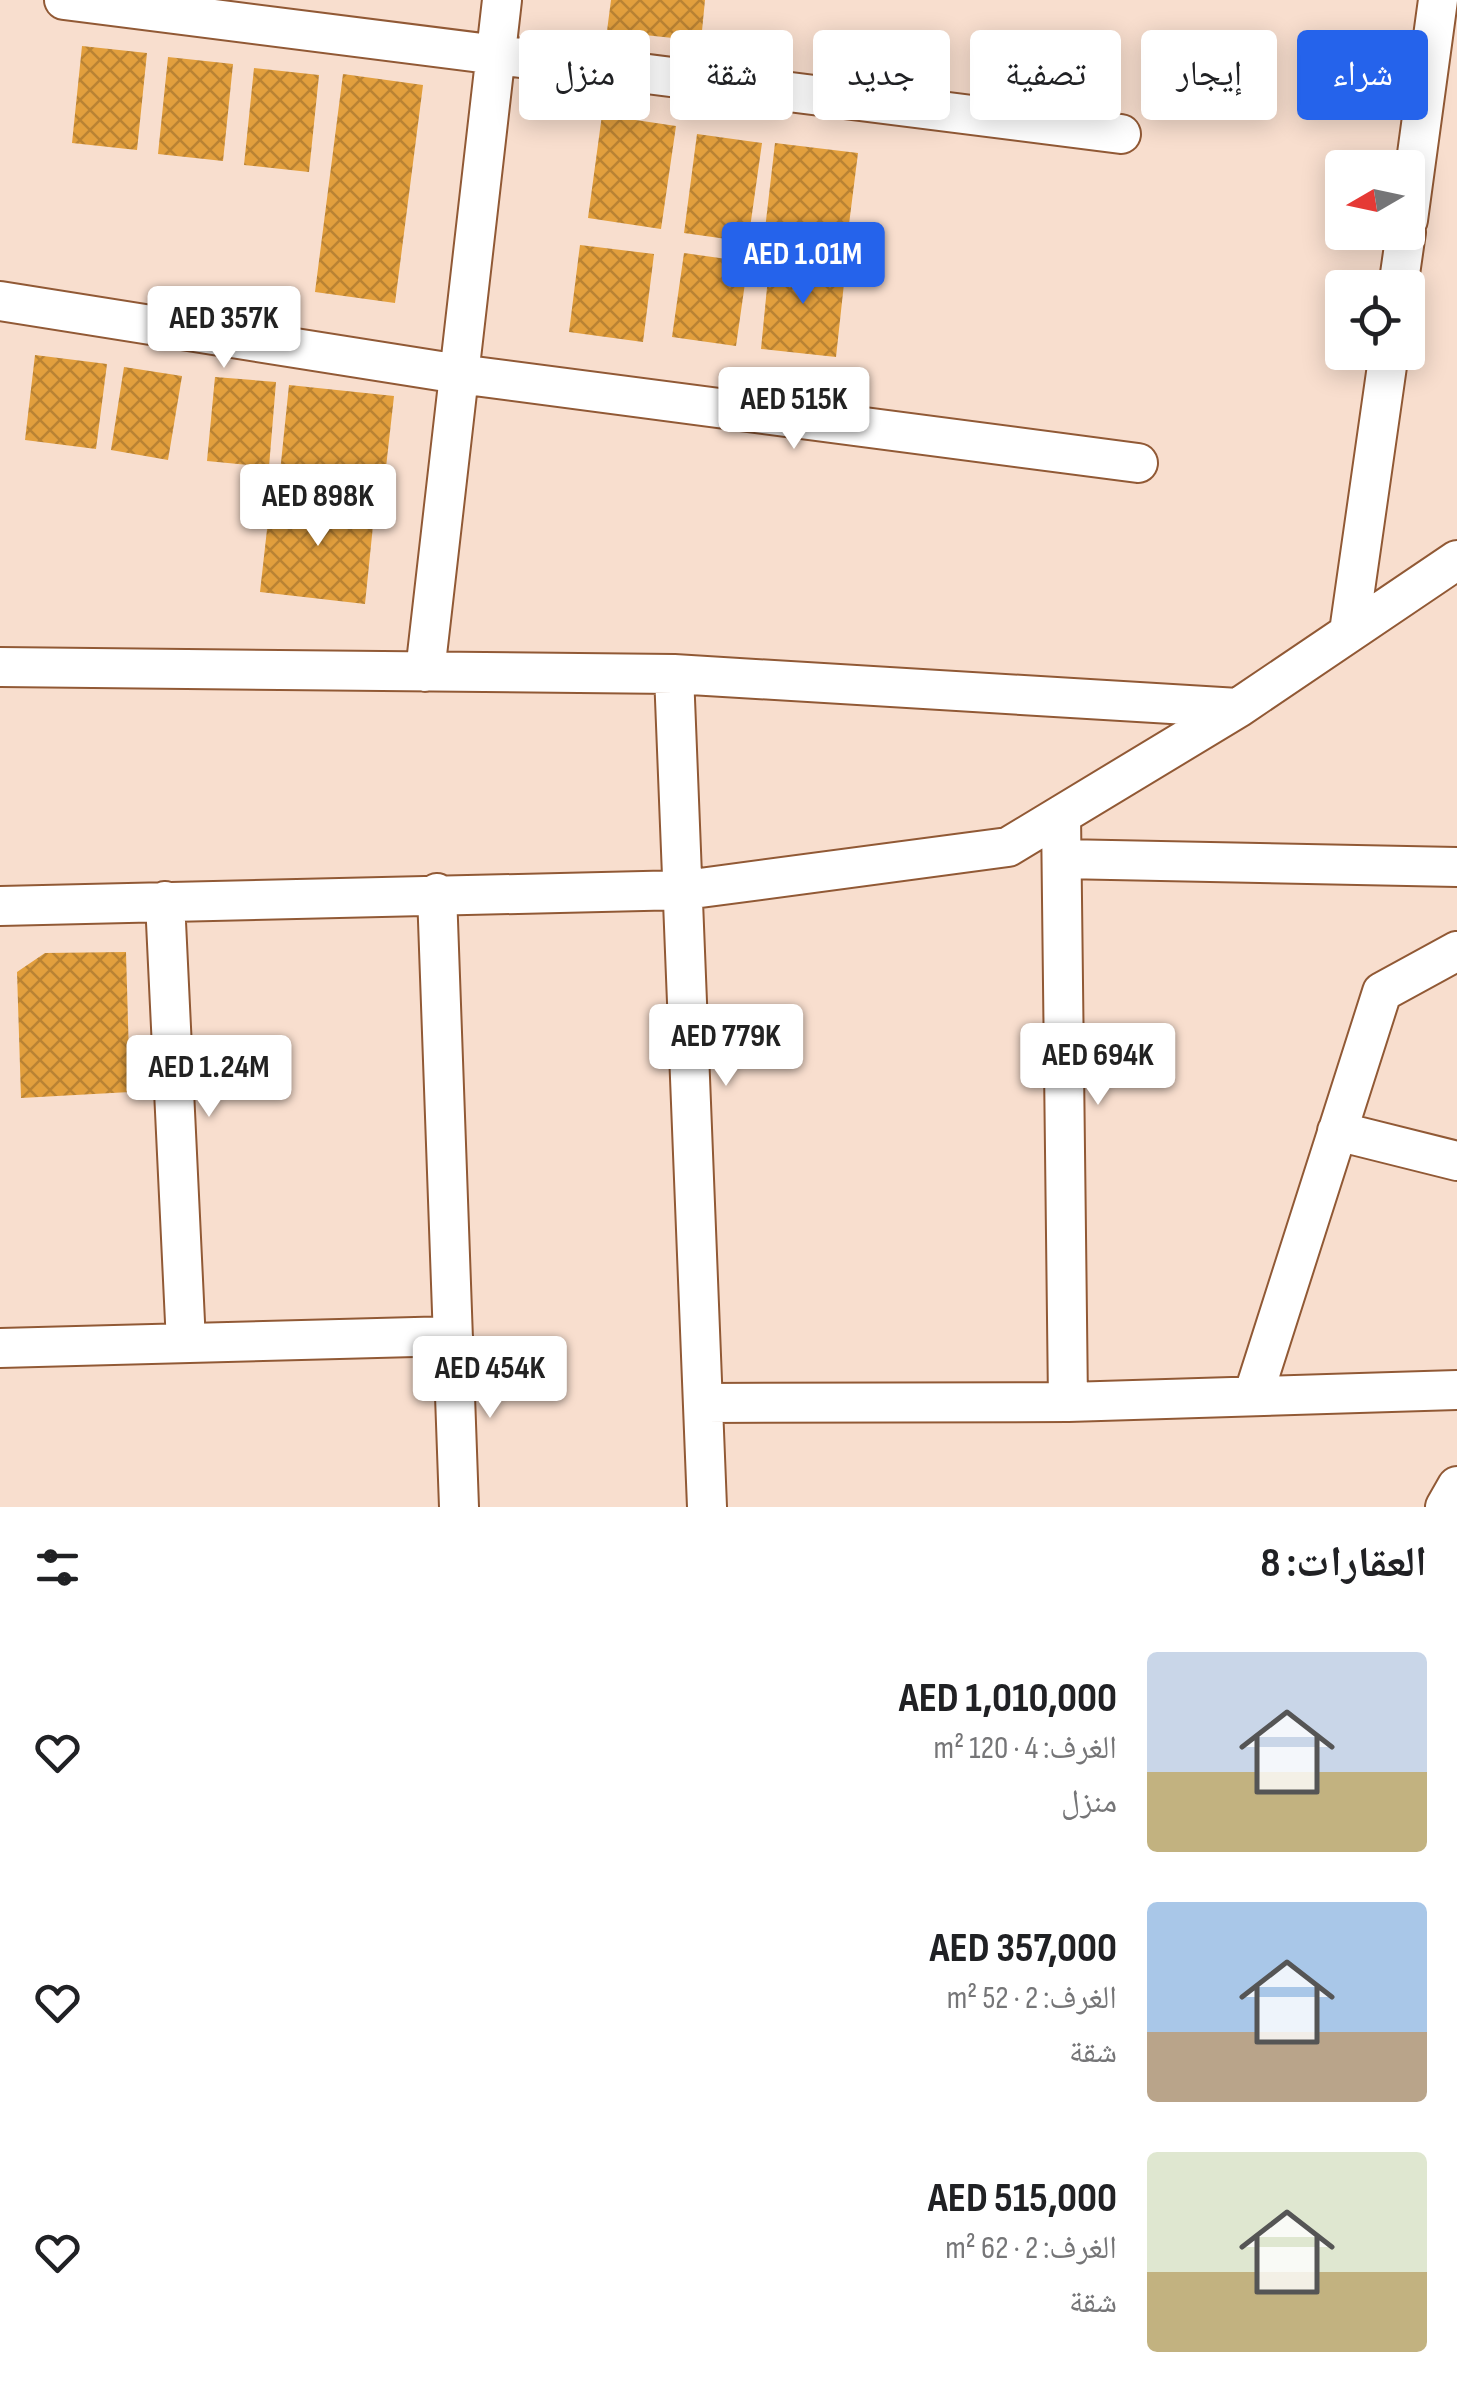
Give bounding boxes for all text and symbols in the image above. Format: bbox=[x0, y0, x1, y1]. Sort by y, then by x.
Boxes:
chip: منزل bbox=[519, 30, 650, 120]
chip: شقة bbox=[670, 30, 793, 120]
chip: جديد bbox=[813, 30, 950, 120]
chip: تصفية bbox=[970, 30, 1121, 120]
chip: إيجار bbox=[1141, 30, 1277, 120]
chip: شراء bbox=[1297, 30, 1428, 120]
north arrow bbox=[1325, 150, 1425, 250]
map controls bbox=[1325, 150, 1425, 370]
pin: AED 1.01M bbox=[689, 222, 917, 307]
text: AED 1.01M bbox=[744, 235, 862, 274]
button: locate bbox=[1325, 270, 1425, 370]
pin: AED 357K bbox=[121, 286, 327, 371]
text: AED 357K bbox=[170, 299, 278, 338]
pin: AED 515K bbox=[691, 367, 897, 452]
text: AED 515K bbox=[740, 380, 848, 419]
pin: AED 898K bbox=[215, 464, 421, 549]
text: AED 898K bbox=[262, 477, 374, 516]
pin: AED 779K bbox=[623, 1004, 829, 1089]
text: AED 779K bbox=[671, 1017, 781, 1056]
pin: AED 694K bbox=[995, 1023, 1201, 1108]
pin: AED 1.24M bbox=[95, 1035, 323, 1120]
text: AED 694K bbox=[1042, 1036, 1154, 1075]
text: AED 1.24M bbox=[149, 1048, 269, 1087]
pin: AED 454K bbox=[387, 1336, 593, 1421]
text: AED 454K bbox=[435, 1349, 545, 1388]
text: العقارات: 8 bbox=[1260, 1538, 1427, 1589]
icon: filters bbox=[30, 1540, 85, 1595]
text: AED 1,010,000 bbox=[899, 1673, 1117, 1724]
icon: home bbox=[1227, 1692, 1347, 1812]
icon: heart bbox=[30, 1725, 85, 1780]
text: الغرف: 4 · 120 m² bbox=[934, 1729, 1117, 1768]
text: منزل bbox=[1061, 1783, 1117, 1822]
text: AED 357,000 bbox=[930, 1923, 1117, 1974]
icon: home bbox=[1227, 1942, 1347, 2062]
icon: heart bbox=[30, 1975, 85, 2030]
text: الغرف: 2 · 52 m² bbox=[947, 1979, 1117, 2018]
text: شقة bbox=[1069, 2033, 1117, 2072]
text: AED 515,000 bbox=[928, 2173, 1117, 2224]
icon: home bbox=[1227, 2192, 1347, 2312]
icon: heart bbox=[30, 2225, 85, 2280]
text: الغرف: 2 · 62 m² bbox=[945, 2229, 1117, 2268]
text: شقة bbox=[1069, 2283, 1117, 2322]

